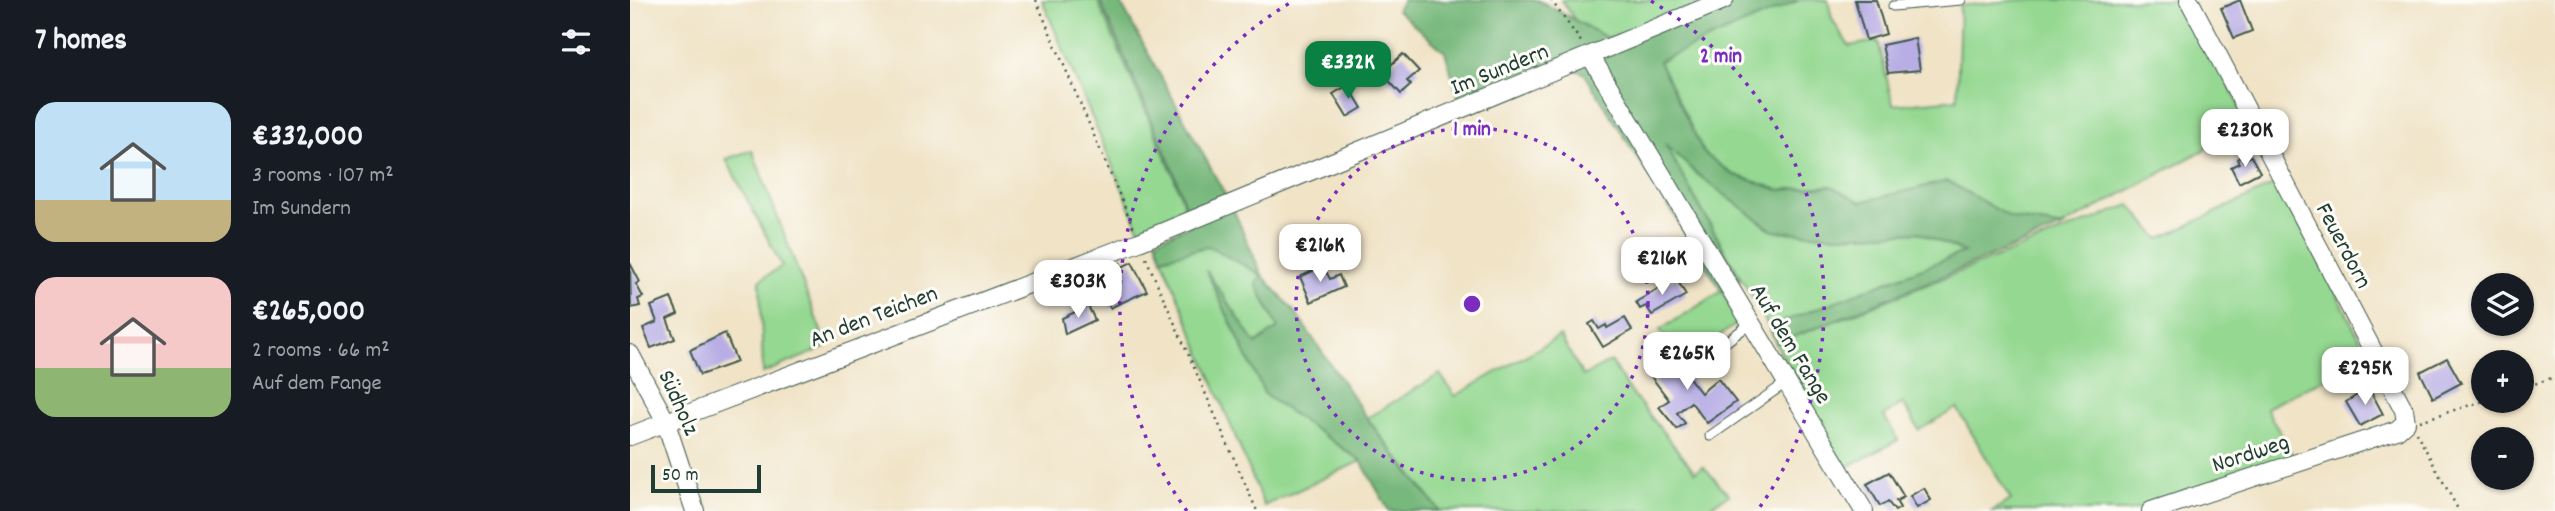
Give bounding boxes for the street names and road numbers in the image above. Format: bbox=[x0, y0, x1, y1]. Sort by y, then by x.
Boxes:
street label: Im Sundern bbox=[1446, 36, 1554, 106]
street label: Feuerdorn bbox=[2306, 197, 2379, 295]
street label: An den Teichen bbox=[805, 278, 943, 358]
street label: Auf dem Fange bbox=[1740, 278, 1839, 411]
street label: Südholz bbox=[648, 365, 707, 442]
street label: Nordweg bbox=[2208, 426, 2294, 483]

